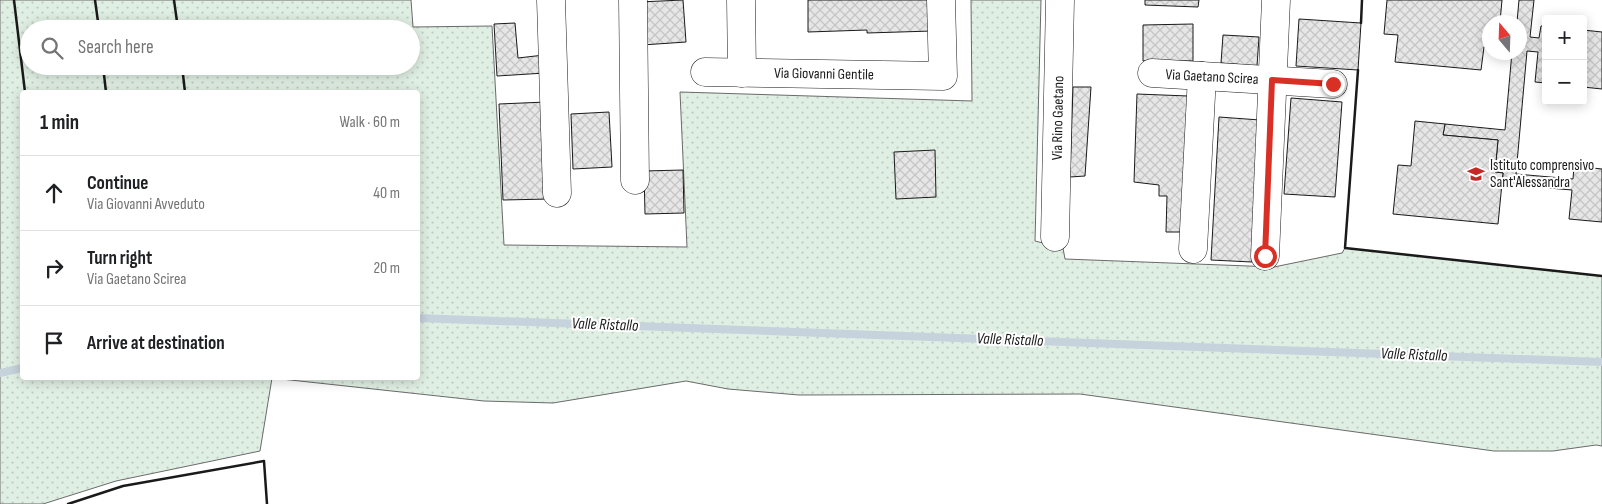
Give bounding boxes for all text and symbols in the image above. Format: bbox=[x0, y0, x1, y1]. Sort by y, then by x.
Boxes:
north arrow bbox=[1482, 15, 1527, 60]
map controls bbox=[1542, 15, 1587, 105]
button: + bbox=[1542, 15, 1587, 60]
search box bbox=[20, 20, 420, 75]
icon: search bbox=[38, 34, 66, 62]
text: Search here bbox=[78, 36, 154, 59]
button: − bbox=[1542, 60, 1587, 105]
street label: Via Giovanni Gentile bbox=[774, 64, 874, 84]
street label: Via Gaetano Scirea bbox=[1165, 65, 1259, 89]
route end bbox=[1322, 73, 1345, 96]
street label: Via Rino Gaetano bbox=[1048, 76, 1068, 160]
text: 1 min bbox=[40, 110, 79, 135]
text: Walk · 60 m bbox=[340, 113, 400, 132]
place label: Istituto comprensivo Sant'Alessandra bbox=[1490, 156, 1594, 192]
school or university icon: Istituto comprensivo Sant'Alessandra bbox=[1466, 164, 1486, 184]
text: Continue bbox=[87, 172, 148, 195]
icon: ahead bbox=[40, 179, 68, 207]
text: 40 m bbox=[373, 184, 400, 203]
text: Via Giovanni Avveduto bbox=[87, 195, 205, 214]
route start bbox=[1254, 245, 1277, 268]
text: Turn right bbox=[87, 247, 152, 270]
icon: right bbox=[40, 254, 68, 282]
text: 20 m bbox=[373, 259, 400, 278]
text: Via Gaetano Scirea bbox=[87, 270, 186, 289]
water label: Valle Ristallo bbox=[571, 314, 639, 336]
icon: arrive bbox=[40, 329, 68, 357]
water label: Valle Ristallo bbox=[976, 329, 1044, 351]
text: Arrive at destination bbox=[87, 332, 225, 355]
water label: Valle Ristallo bbox=[1380, 344, 1448, 366]

